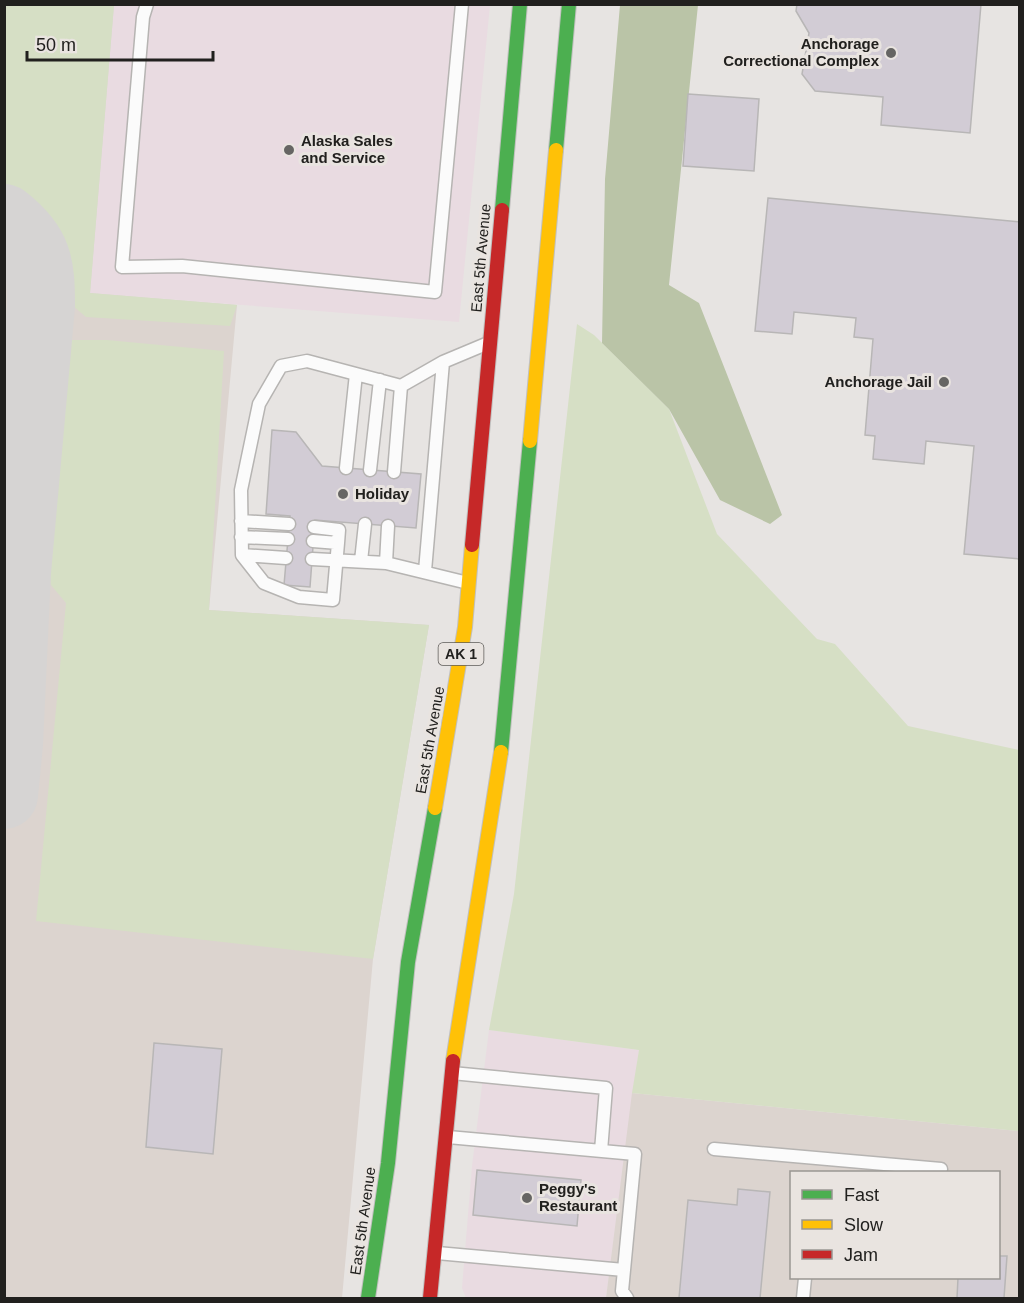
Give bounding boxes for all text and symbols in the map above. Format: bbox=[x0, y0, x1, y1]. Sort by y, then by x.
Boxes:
scale bar bbox=[27, 24, 213, 62]
text: 50 m bbox=[36, 35, 76, 55]
place label: Anchorage Correctional Complex bbox=[723, 35, 880, 69]
marker: Anchorage Correctional Complex bbox=[884, 46, 898, 60]
place label: Alaska Sales and Service bbox=[301, 132, 393, 166]
marker: Alaska Sales and Service bbox=[282, 143, 296, 157]
street label: East 5th Avenue bbox=[467, 203, 494, 313]
place label: Anchorage Jail bbox=[824, 373, 932, 390]
marker: Anchorage Jail bbox=[937, 375, 951, 389]
place label: Holiday bbox=[355, 485, 410, 502]
marker: Holiday bbox=[336, 487, 350, 501]
road number: AK 1 bbox=[438, 643, 484, 665]
street label: East 5th Avenue bbox=[412, 685, 447, 795]
street label: East 5th Avenue bbox=[347, 1166, 379, 1276]
legend bbox=[790, 1171, 1000, 1279]
place label: Peggy's Restaurant bbox=[539, 1180, 617, 1214]
text: Fast bbox=[844, 1185, 879, 1205]
marker: Peggy's Restaurant bbox=[520, 1191, 534, 1205]
text: Slow bbox=[844, 1215, 884, 1235]
text: Jam bbox=[844, 1245, 878, 1265]

